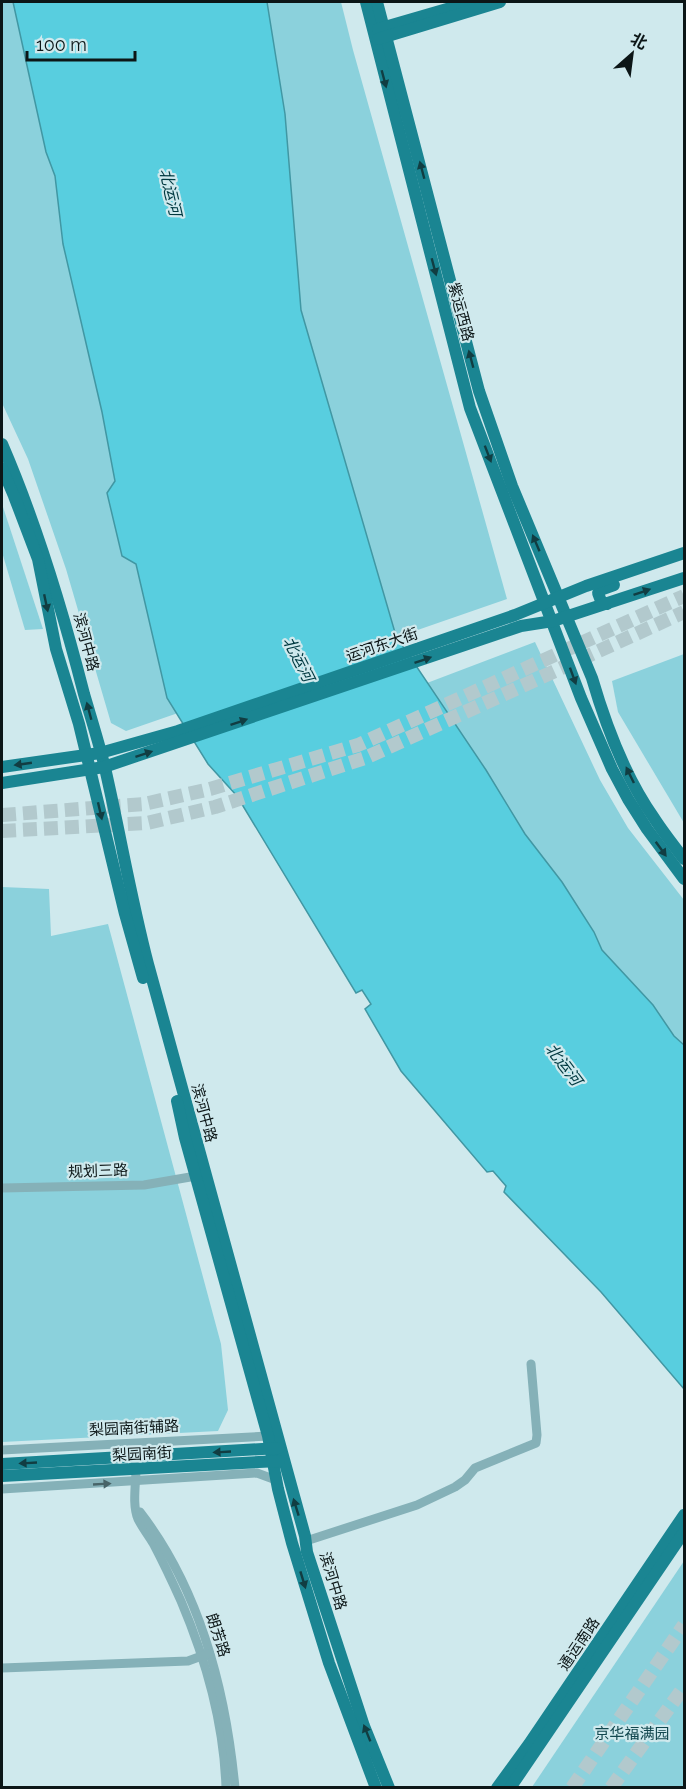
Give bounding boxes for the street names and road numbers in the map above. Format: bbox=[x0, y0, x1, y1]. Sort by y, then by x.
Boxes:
street label: 紫运西路 bbox=[445, 281, 477, 343]
street label: 滨河中路 bbox=[70, 611, 102, 673]
street label: 运河东大街 bbox=[344, 624, 420, 666]
street label: 滨河中路 bbox=[188, 1082, 220, 1144]
street label: 规划三路 bbox=[68, 1161, 128, 1181]
street label: 梨园南街辅路 bbox=[89, 1417, 179, 1439]
street label: 梨园南街 bbox=[112, 1443, 172, 1465]
street label: 滨河中路 bbox=[316, 1550, 350, 1612]
street label: 朗芳路 bbox=[202, 1611, 234, 1659]
street label: 通运南路 bbox=[555, 1614, 603, 1674]

